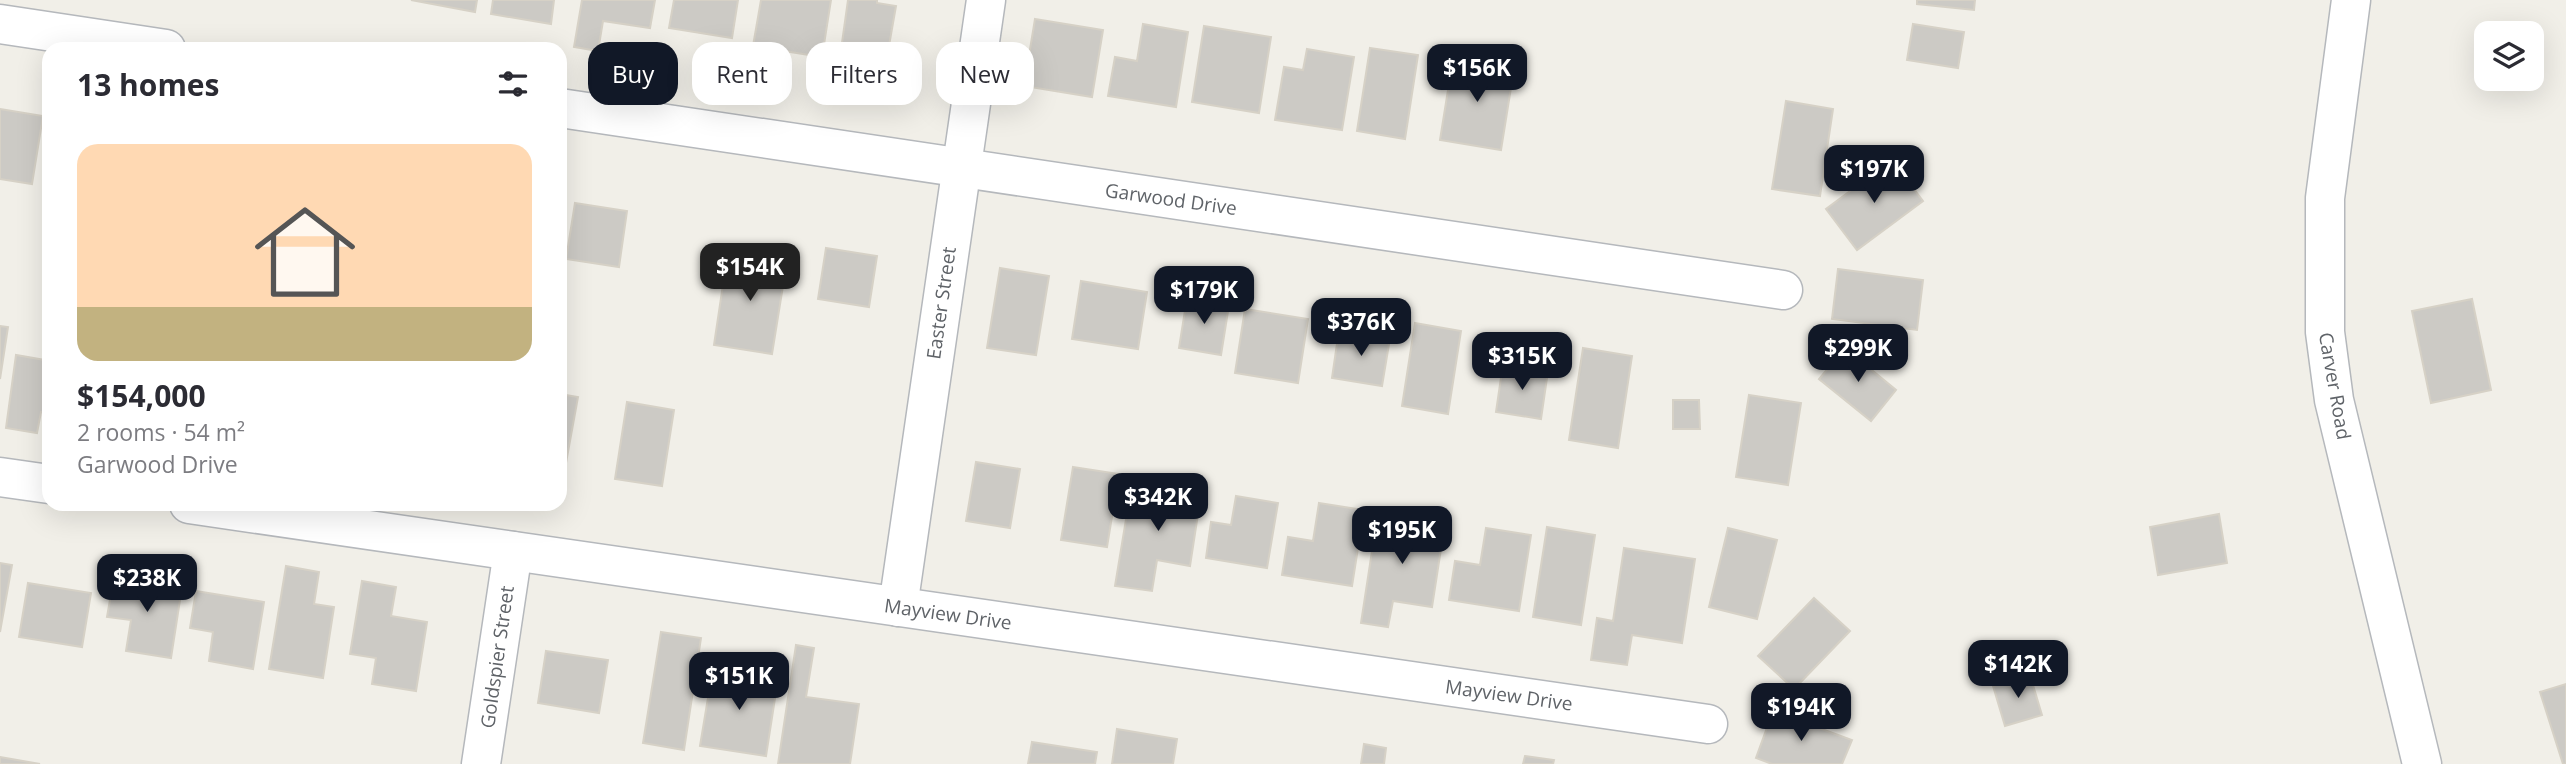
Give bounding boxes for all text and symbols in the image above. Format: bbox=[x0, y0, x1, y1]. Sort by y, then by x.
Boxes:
map controls bbox=[2474, 21, 2544, 91]
button: layers bbox=[2474, 21, 2544, 91]
chip: Buy bbox=[588, 42, 678, 105]
chip: Rent bbox=[692, 42, 792, 105]
chip: Filters bbox=[806, 42, 922, 105]
chip: New bbox=[936, 42, 1034, 105]
pin: $156K bbox=[1428, 44, 1526, 104]
text: $156K bbox=[1443, 51, 1511, 83]
text: 13 homes bbox=[77, 64, 220, 105]
icon: filters bbox=[494, 65, 532, 103]
pin: $197K bbox=[1825, 146, 1923, 205]
text: $197K bbox=[1840, 152, 1908, 184]
street label: Garwood Drive bbox=[1103, 177, 1239, 221]
icon: home bbox=[242, 189, 368, 315]
pin: $154K bbox=[701, 244, 799, 303]
street label: Easter Street bbox=[920, 245, 962, 361]
text: $154K bbox=[716, 250, 784, 282]
pin: $179K bbox=[1155, 266, 1253, 326]
text: $179K bbox=[1170, 273, 1238, 305]
pin: $376K bbox=[1312, 298, 1410, 358]
text: $376K bbox=[1327, 305, 1395, 337]
pin: $299K bbox=[1809, 324, 1907, 384]
street label: Carver Road bbox=[2313, 330, 2357, 442]
text: $299K bbox=[1824, 331, 1892, 363]
pin: $315K bbox=[1473, 332, 1571, 392]
text: $315K bbox=[1488, 339, 1556, 371]
text: $154,000 bbox=[77, 375, 206, 416]
text: 2 rooms · 54 m² bbox=[77, 416, 245, 448]
text: Garwood Drive bbox=[77, 448, 238, 480]
pin: $342K bbox=[1109, 474, 1207, 533]
text: $342K bbox=[1124, 480, 1192, 512]
pin: $195K bbox=[1353, 506, 1451, 566]
text: $195K bbox=[1368, 513, 1436, 545]
pin: $238K bbox=[98, 554, 196, 614]
text: $238K bbox=[113, 561, 181, 593]
street label: Goldspier Street bbox=[474, 584, 520, 730]
street label: Mayview Drive bbox=[883, 592, 1013, 636]
pin: $142K bbox=[1969, 640, 2067, 700]
text: $142K bbox=[1984, 647, 2052, 679]
pin: $151K bbox=[690, 652, 788, 712]
text: $151K bbox=[705, 659, 773, 691]
street label: Mayview Drive bbox=[1444, 673, 1574, 717]
pin: $194K bbox=[1752, 684, 1850, 743]
text: $194K bbox=[1767, 690, 1835, 722]

